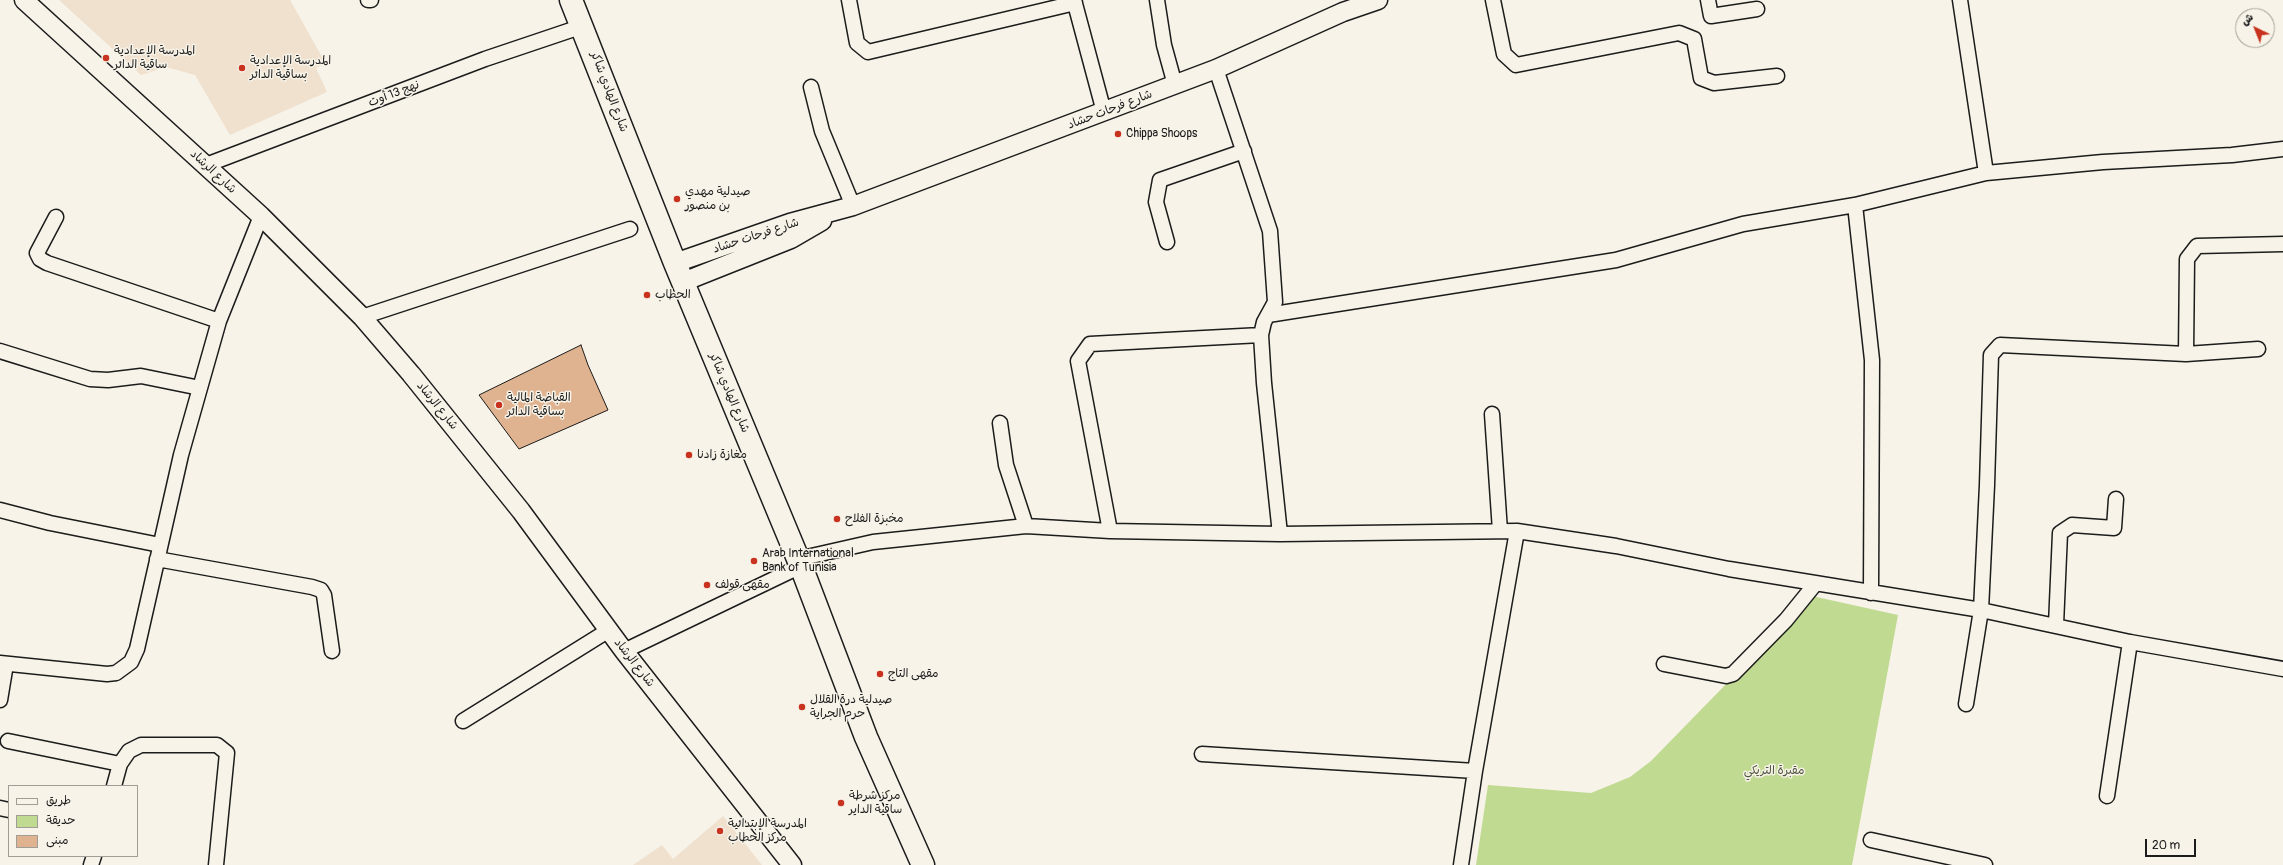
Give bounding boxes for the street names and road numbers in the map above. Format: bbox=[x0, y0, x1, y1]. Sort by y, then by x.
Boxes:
street label: شارع الهادي شاكر bbox=[587, 50, 631, 134]
street label: نهج 13 أوت bbox=[366, 78, 422, 110]
street label: شارع فرحات حشاد bbox=[1066, 87, 1154, 133]
street label: شارع الرشاد bbox=[187, 147, 239, 197]
street label: شارع فرحات حشاد bbox=[711, 215, 801, 257]
street label: شارع الهادي شاكر bbox=[706, 351, 752, 435]
street label: شارع الرشاد bbox=[413, 379, 461, 433]
street label: شارع الرشاد bbox=[611, 636, 657, 690]

